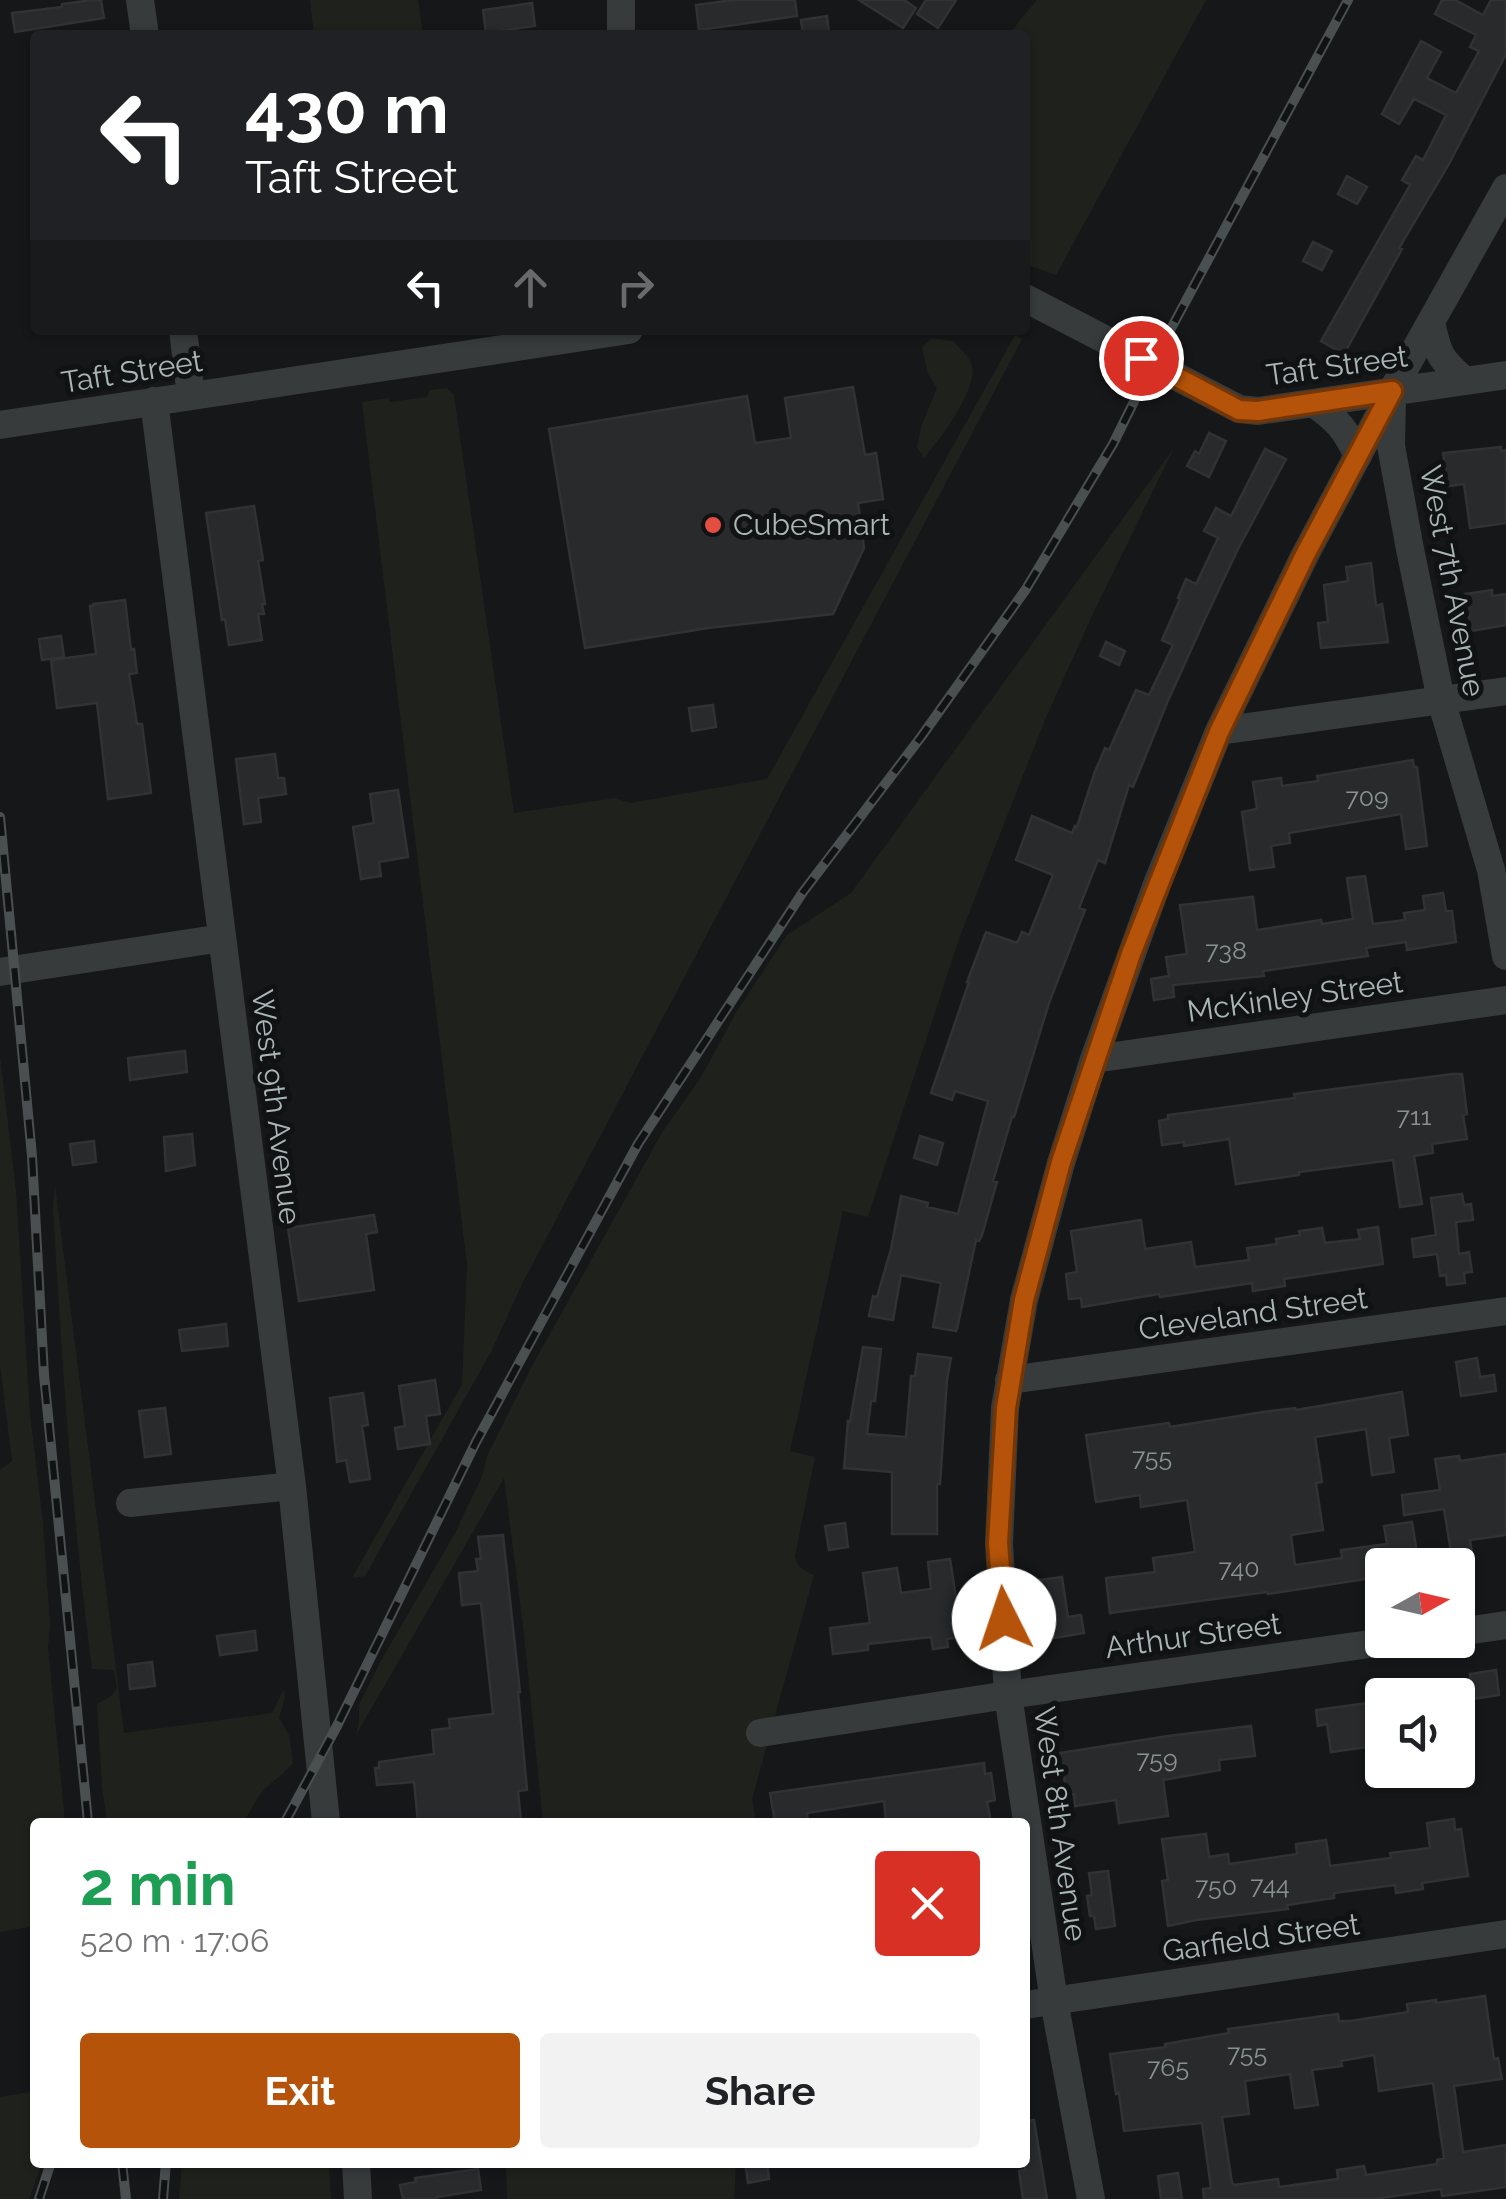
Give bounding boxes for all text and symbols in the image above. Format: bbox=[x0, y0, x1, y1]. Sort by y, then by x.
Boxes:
text: 430 m bbox=[245, 67, 449, 149]
icon: left bbox=[80, 70, 210, 200]
text: Taft Street bbox=[245, 151, 458, 204]
icon: left bbox=[398, 260, 453, 315]
icon: ahead bbox=[503, 260, 558, 315]
icon: right bbox=[608, 260, 663, 315]
pin bbox=[1099, 316, 1184, 401]
icon: arrive bbox=[1114, 331, 1169, 386]
street label: Taft Street bbox=[1264, 338, 1410, 393]
street label: Taft Street bbox=[59, 343, 205, 400]
street label: West 7th Avenue bbox=[1413, 462, 1492, 699]
place label: CubeSmart bbox=[733, 507, 890, 542]
marker: CubeSmart bbox=[702, 514, 724, 536]
house number: 709 bbox=[1345, 782, 1389, 812]
house number: 738 bbox=[1205, 935, 1247, 965]
street label: McKinley Street bbox=[1185, 964, 1405, 1029]
street label: West 9th Avenue bbox=[245, 988, 308, 1226]
house number: 711 bbox=[1397, 1101, 1432, 1131]
street label: Cleveland Street bbox=[1136, 1280, 1369, 1347]
house number: 755 bbox=[1132, 1442, 1172, 1472]
north arrow bbox=[1365, 1548, 1475, 1658]
map controls bbox=[1365, 1548, 1475, 1788]
house number: 740 bbox=[1218, 1553, 1260, 1583]
position arrow bbox=[952, 1567, 1056, 1671]
street label: Arthur Street bbox=[1103, 1606, 1283, 1665]
button: sound bbox=[1365, 1678, 1475, 1788]
street label: West 8th Avenue bbox=[1027, 1704, 1094, 1943]
house number: 759 bbox=[1136, 1744, 1178, 1774]
text: 2 min bbox=[80, 1849, 236, 1919]
button: close bbox=[875, 1851, 980, 1956]
house number: 744 bbox=[1250, 1870, 1290, 1900]
house number: 750 bbox=[1195, 1871, 1237, 1901]
street label: Garfield Street bbox=[1160, 1906, 1362, 1969]
text: 520 m · 17:06 bbox=[80, 1922, 269, 1959]
button: Exit bbox=[80, 2033, 520, 2148]
button: Share bbox=[540, 2033, 980, 2148]
house number: 755 bbox=[1227, 2038, 1267, 2068]
house number: 765 bbox=[1147, 2052, 1189, 2082]

